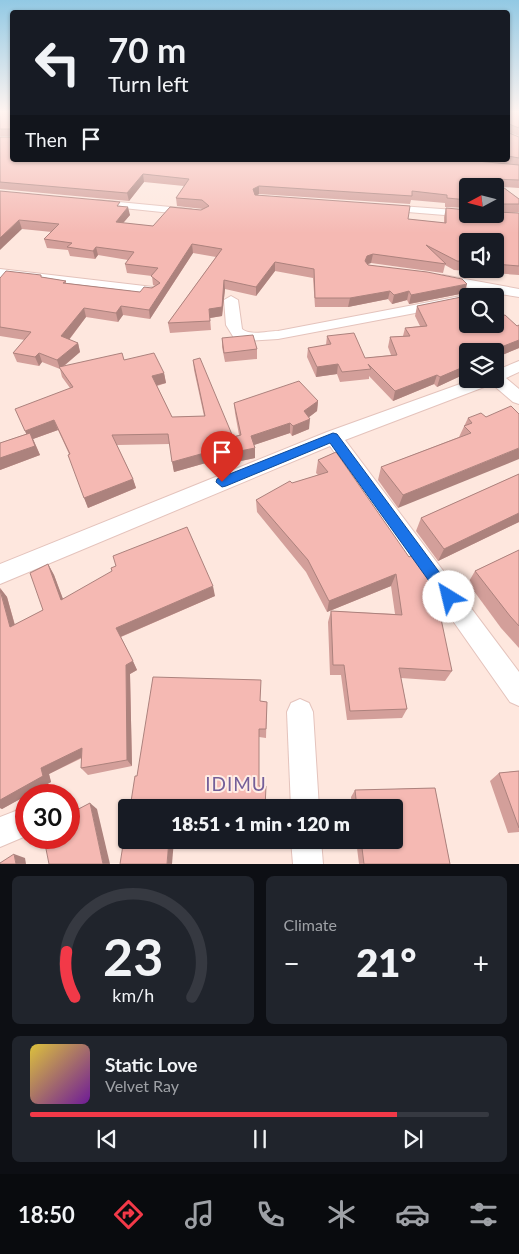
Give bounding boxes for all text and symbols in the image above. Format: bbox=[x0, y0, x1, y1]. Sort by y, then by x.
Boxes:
text: 70 m bbox=[108, 28, 186, 70]
icon: left bbox=[25, 30, 90, 95]
text: Turn left bbox=[108, 70, 189, 97]
icon: arrive bbox=[77, 125, 105, 153]
text: Then bbox=[25, 128, 67, 151]
north arrow bbox=[459, 178, 504, 222]
map controls bbox=[459, 178, 504, 388]
button: sound bbox=[459, 233, 504, 278]
button: search bbox=[459, 288, 504, 333]
button: layers bbox=[459, 343, 504, 388]
pin bbox=[201, 431, 243, 482]
icon: arrive bbox=[208, 438, 236, 466]
position arrow bbox=[422, 570, 474, 622]
district label: IDIMU bbox=[205, 772, 267, 795]
speed limit sign: 30 bbox=[15, 784, 80, 849]
text: 18:51 · 1 min · 120 m bbox=[171, 812, 350, 835]
text: Climate bbox=[284, 915, 337, 934]
text: 23 bbox=[103, 925, 163, 987]
text: 21° bbox=[356, 939, 416, 985]
text: − bbox=[284, 946, 300, 980]
text: + bbox=[473, 946, 489, 980]
text: km/h bbox=[112, 984, 154, 1006]
text: Static Love bbox=[105, 1053, 197, 1076]
text: Velvet Ray bbox=[105, 1076, 179, 1095]
icon: previous bbox=[93, 1125, 121, 1153]
icon: pause bbox=[246, 1125, 274, 1153]
icon: next bbox=[399, 1125, 427, 1153]
icon: directions bbox=[111, 1197, 146, 1232]
icon: music bbox=[182, 1197, 217, 1232]
icon: phone bbox=[253, 1197, 288, 1232]
icon: climate bbox=[324, 1197, 359, 1232]
icon: car bbox=[395, 1197, 430, 1232]
icon: filters bbox=[466, 1197, 501, 1232]
text: 18:50 bbox=[18, 1201, 75, 1228]

